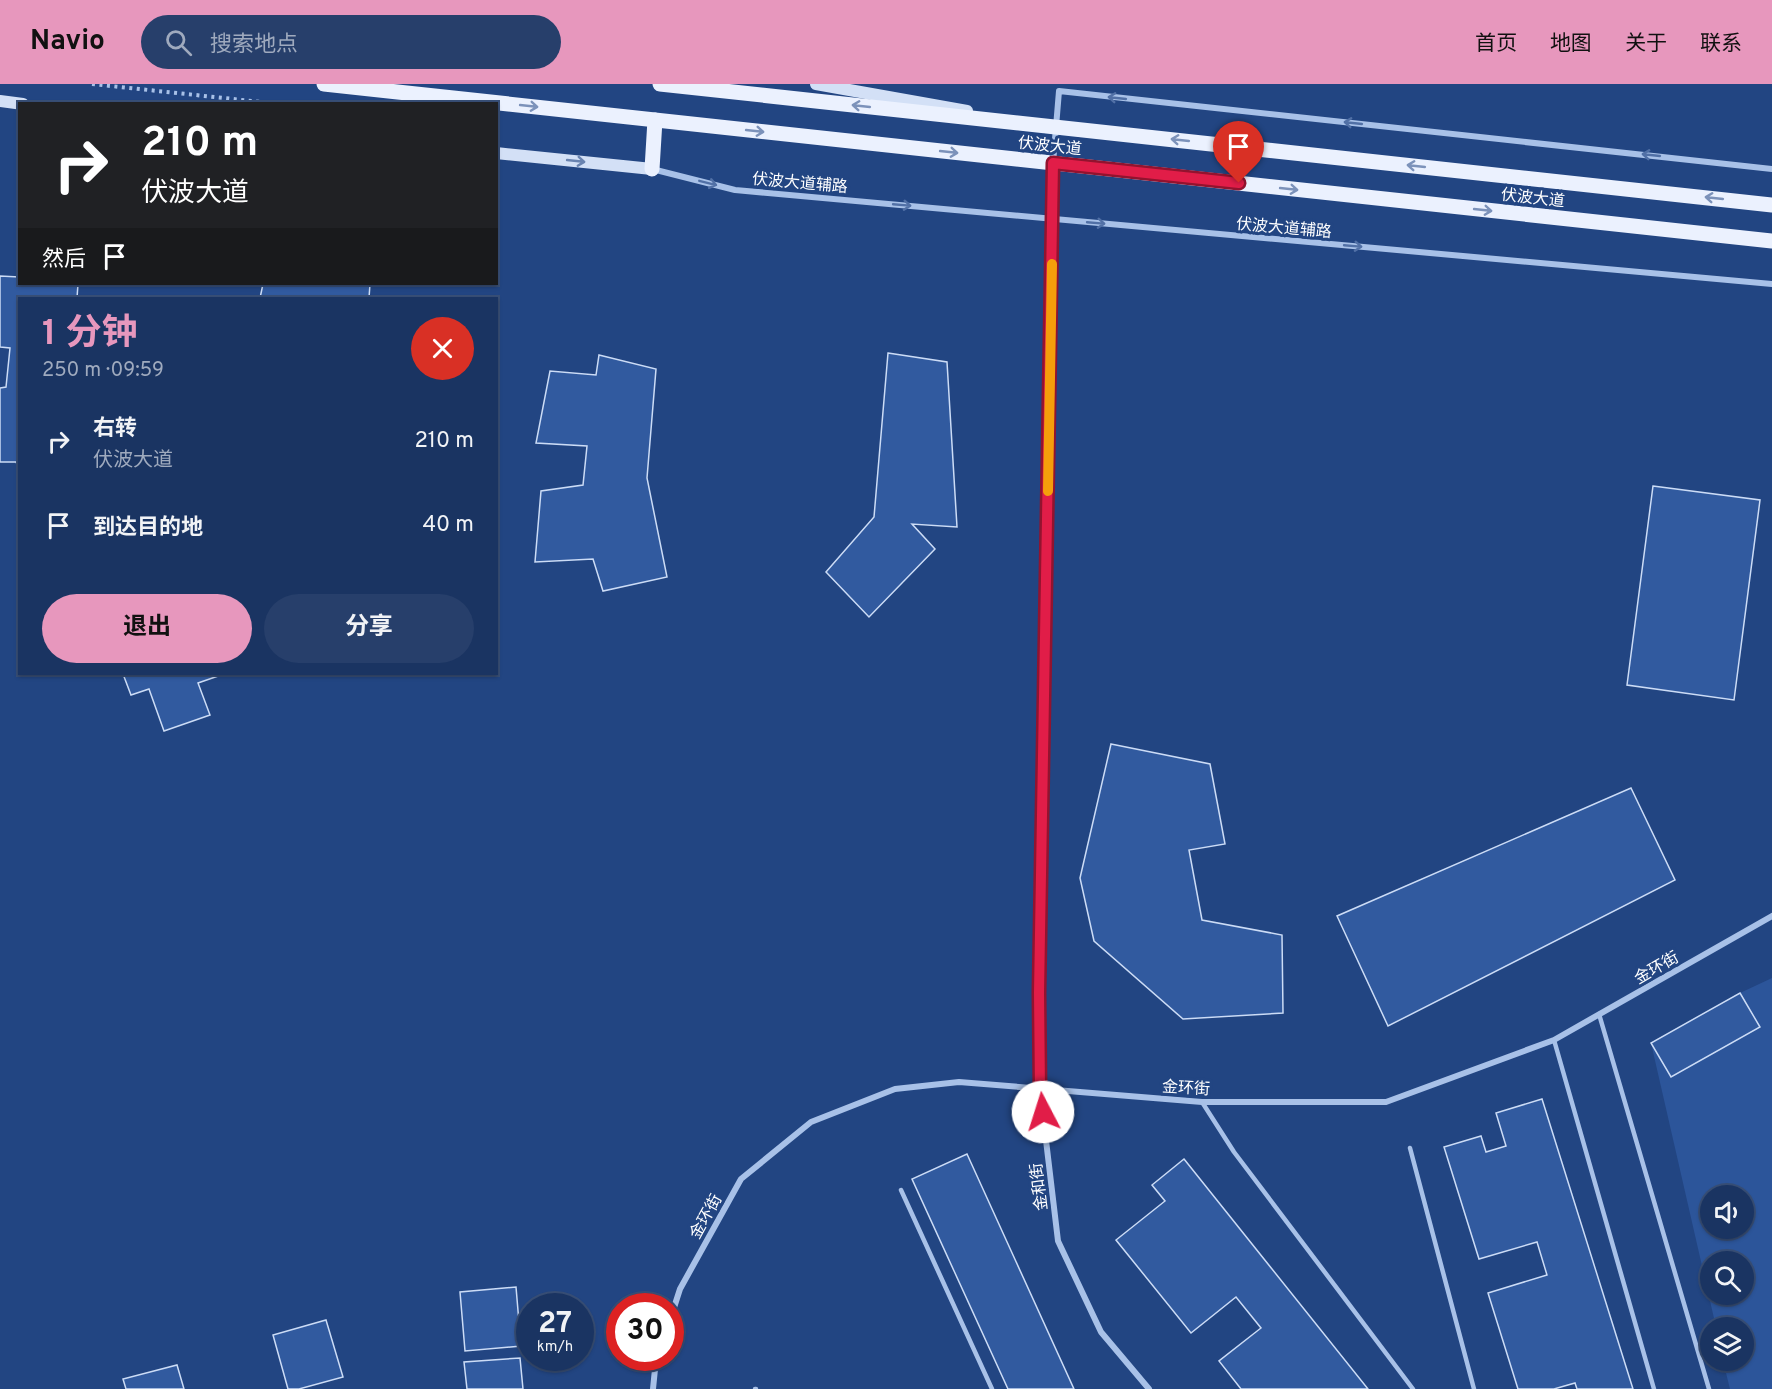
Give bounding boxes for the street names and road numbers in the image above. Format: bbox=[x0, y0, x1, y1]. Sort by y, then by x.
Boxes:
street label: 伏波大道 bbox=[1017, 134, 1083, 160]
street label: 伏波大道辅路 bbox=[751, 170, 849, 198]
street label: 伏波大道 bbox=[1500, 186, 1566, 212]
street label: 伏波大道辅路 bbox=[1235, 215, 1333, 243]
street label: 金环街 bbox=[1631, 948, 1683, 989]
street label: 金环街 bbox=[1161, 1078, 1210, 1100]
street label: 金和街 bbox=[1027, 1162, 1053, 1212]
street label: 金环街 bbox=[686, 1191, 727, 1243]

